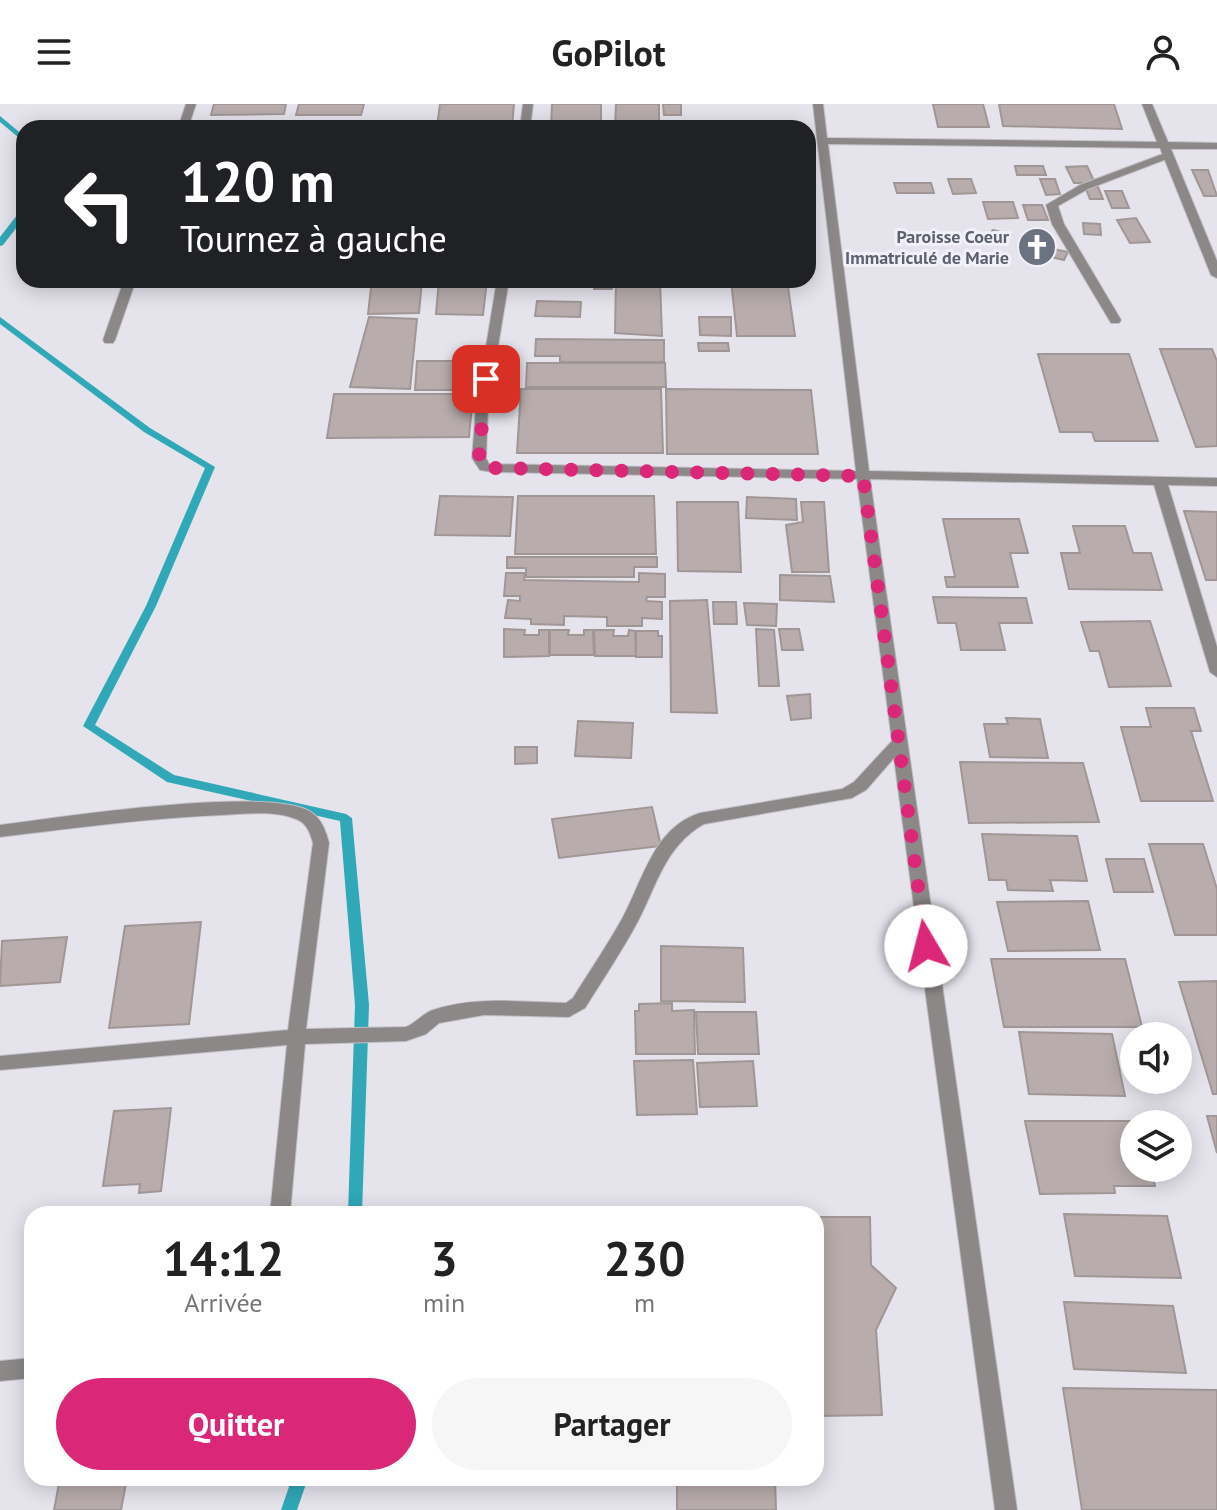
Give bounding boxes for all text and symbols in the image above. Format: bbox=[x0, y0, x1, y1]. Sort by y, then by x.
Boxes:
text: GoPilot bbox=[551, 29, 666, 76]
icon: menu bbox=[32, 30, 76, 74]
icon: person bbox=[1141, 30, 1185, 74]
text: 120 m bbox=[180, 145, 335, 217]
icon: left bbox=[48, 152, 152, 256]
text: Tournez à gauche bbox=[180, 215, 447, 262]
place label: Paroisse Coeur Immatriculé de Marie bbox=[845, 225, 1010, 269]
church icon: Paroisse Coeur Immatriculé de Marie bbox=[1016, 226, 1058, 268]
pin bbox=[452, 345, 520, 413]
icon: arrive bbox=[464, 357, 508, 401]
position arrow bbox=[884, 904, 968, 988]
map controls bbox=[1120, 1022, 1192, 1182]
button: sound bbox=[1120, 1022, 1192, 1094]
button: layers bbox=[1120, 1110, 1192, 1182]
text: 14:12 bbox=[163, 1227, 284, 1289]
text: 3 bbox=[430, 1227, 458, 1289]
text: 230 bbox=[604, 1227, 685, 1289]
text: Arrivée bbox=[184, 1286, 263, 1319]
text: min bbox=[423, 1286, 465, 1319]
text: m bbox=[634, 1286, 655, 1319]
button: Quitter bbox=[56, 1378, 416, 1470]
button: Partager bbox=[432, 1378, 792, 1470]

